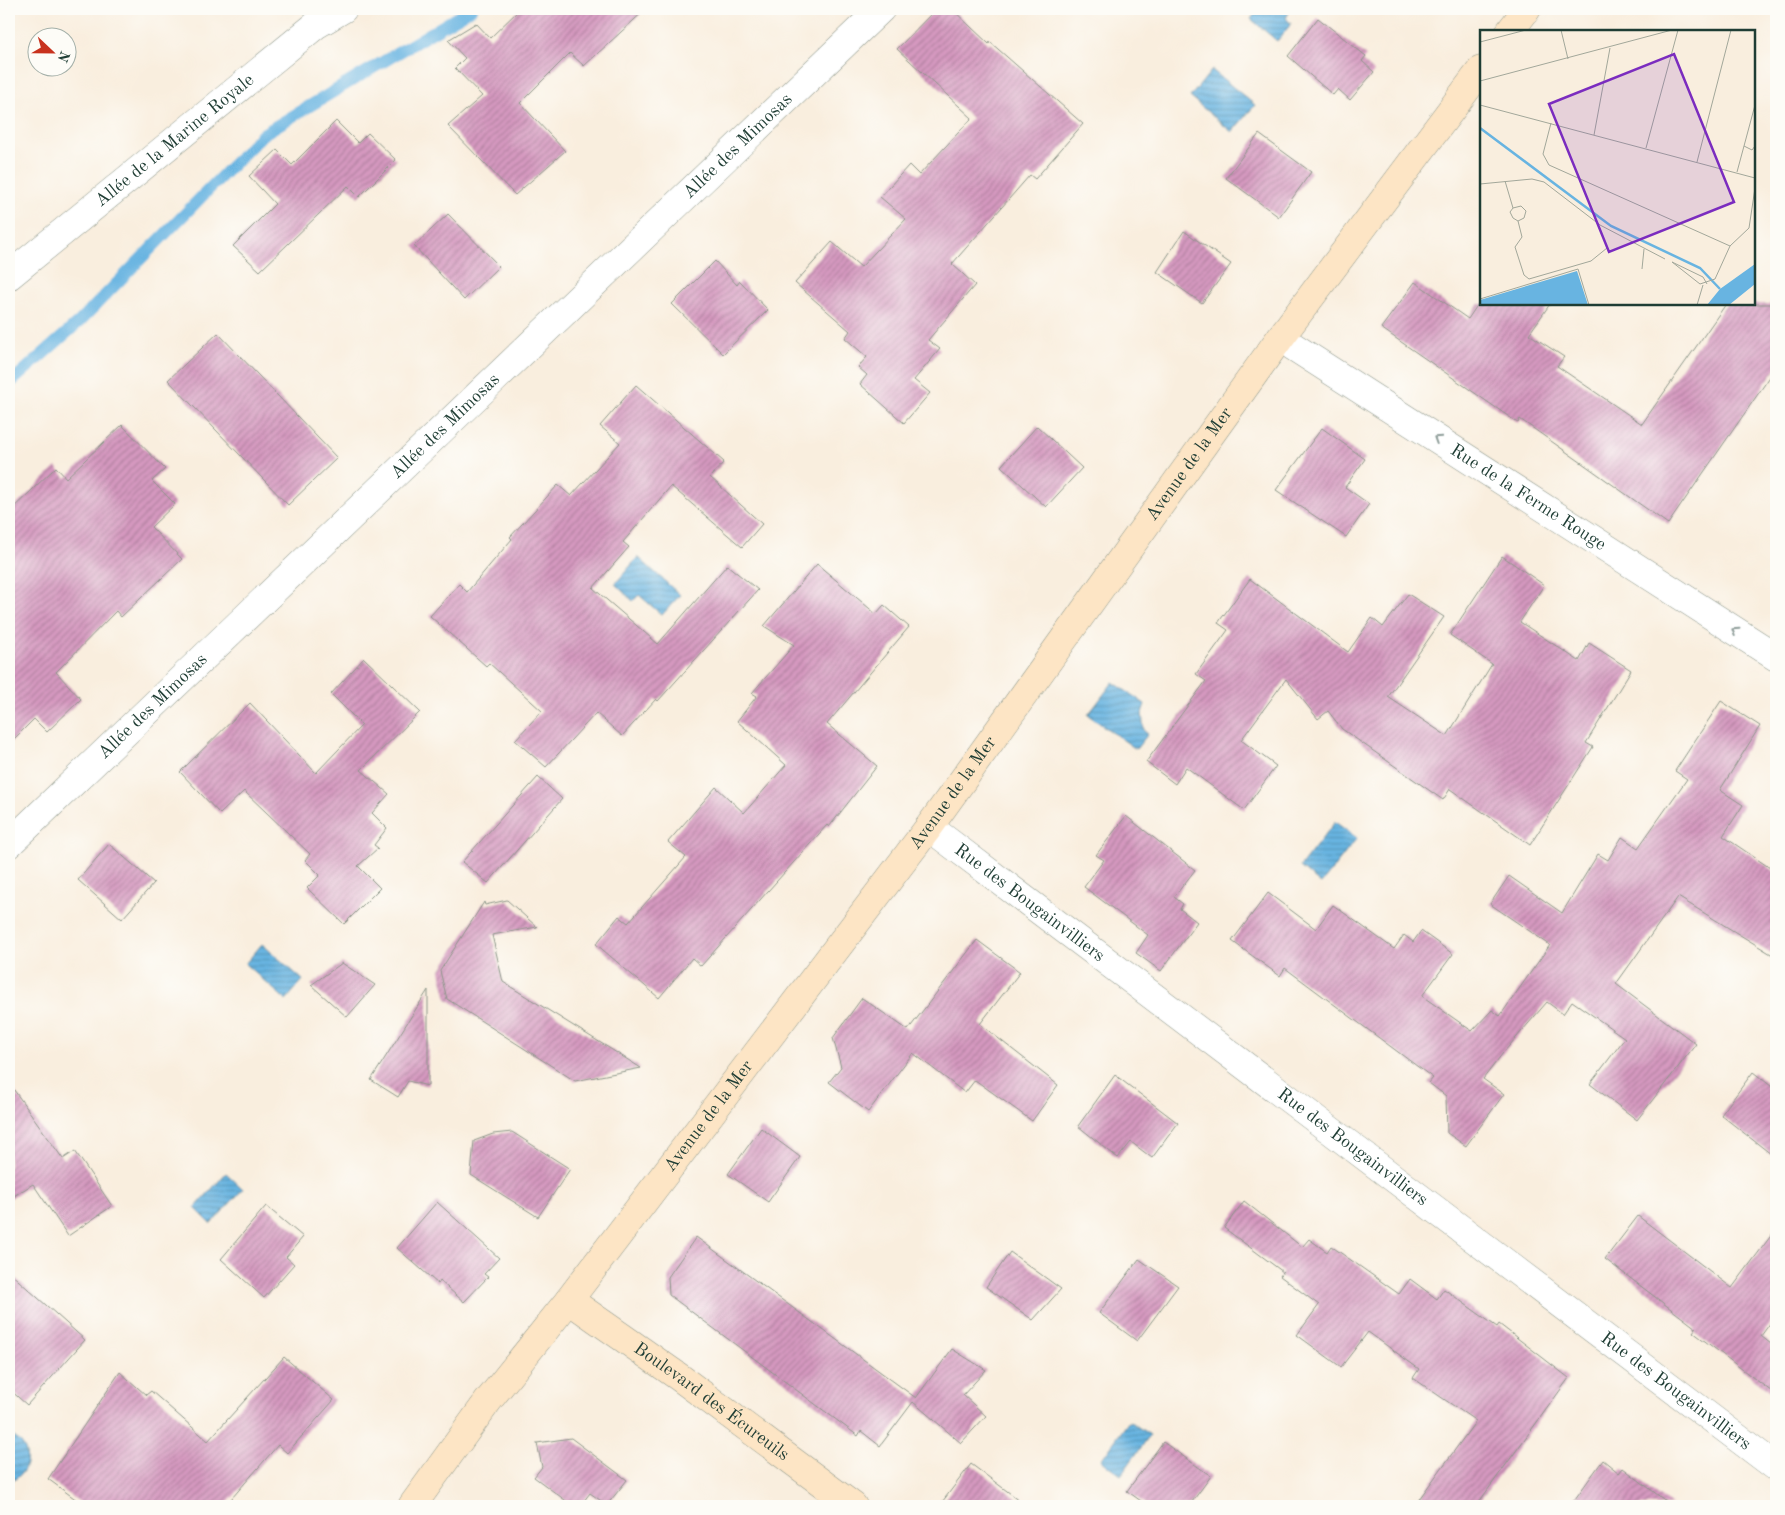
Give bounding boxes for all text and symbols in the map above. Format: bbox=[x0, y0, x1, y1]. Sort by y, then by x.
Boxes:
north arrow bbox=[28, 28, 78, 78]
inset map bbox=[1480, 30, 1755, 305]
text: N bbox=[55, 49, 72, 64]
street label: Allée de la Marine Royale bbox=[92, 71, 257, 210]
street label: Allée des Mimosas bbox=[680, 90, 796, 202]
street label: Allée des Mimosas bbox=[387, 370, 503, 482]
street label: Avenue de la Mer bbox=[1143, 404, 1236, 524]
one-way arrow bbox=[1433, 435, 1442, 445]
street label: Rue de la Ferme Rouge bbox=[1447, 441, 1609, 554]
one-way arrow bbox=[1732, 628, 1741, 637]
street label: Allée des Mimosas bbox=[95, 650, 211, 762]
street label: Avenue de la Mer bbox=[906, 733, 1000, 853]
street label: Rue des Bougainvilliers bbox=[951, 841, 1108, 965]
street label: Avenue de la Mer bbox=[661, 1057, 757, 1175]
street label: Rue des Bougainvilliers bbox=[1274, 1085, 1431, 1210]
street label: Rue des Bougainvilliers bbox=[1597, 1329, 1754, 1454]
street label: Boulevard des Écureuils bbox=[631, 1339, 792, 1464]

